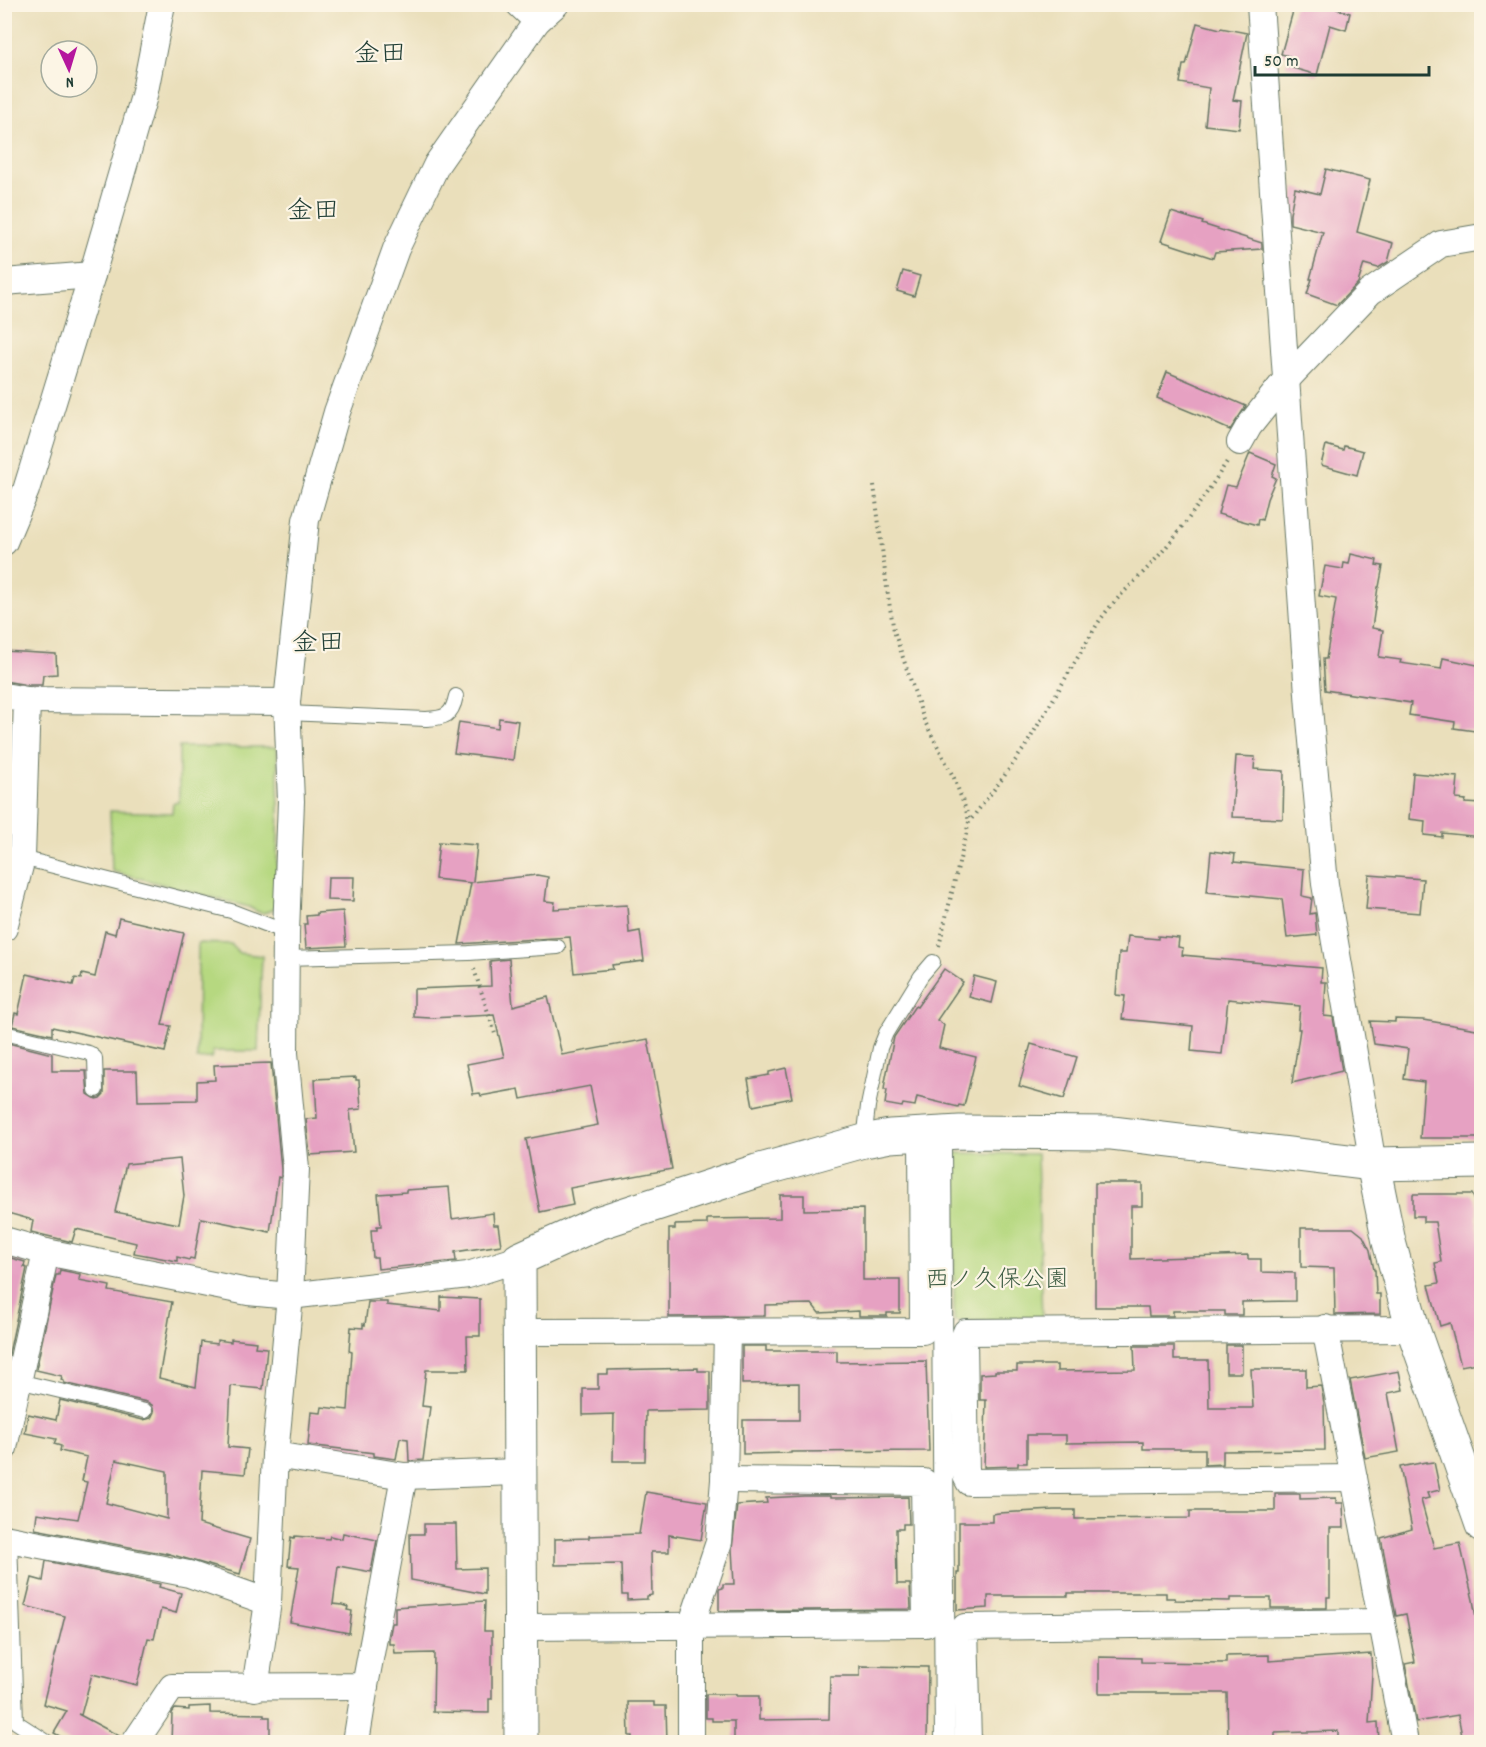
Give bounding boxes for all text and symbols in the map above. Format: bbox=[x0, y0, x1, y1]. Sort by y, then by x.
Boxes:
district label: 金田 bbox=[354, 37, 406, 74]
north arrow bbox=[39, 39, 99, 99]
scale bar bbox=[1255, 39, 1429, 77]
text: 50 m bbox=[1264, 50, 1299, 75]
text: N bbox=[65, 70, 75, 93]
district label: 金田 bbox=[287, 194, 339, 231]
district label: 金田 bbox=[292, 626, 344, 663]
park label: 西ノ久保公園 bbox=[925, 1264, 1069, 1298]

